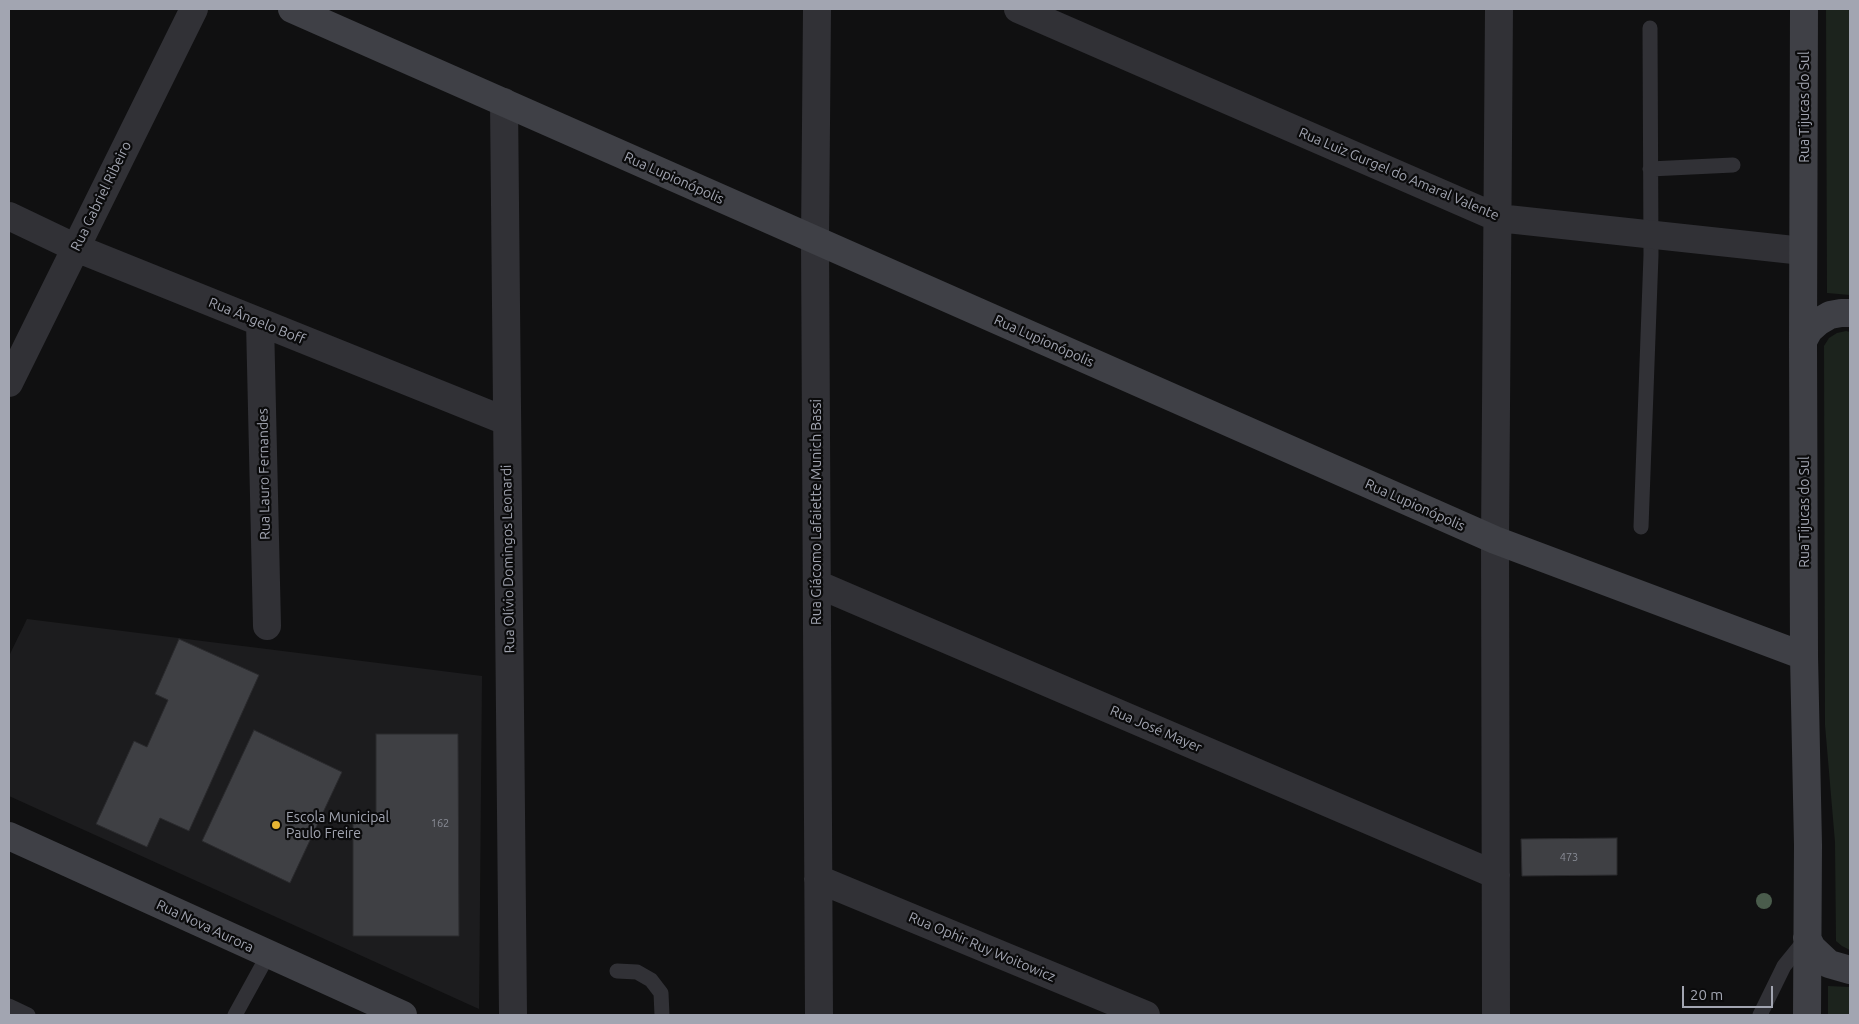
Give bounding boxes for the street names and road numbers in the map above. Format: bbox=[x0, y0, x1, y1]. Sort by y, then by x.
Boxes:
street label: Rua Tijucas do Sul bbox=[1796, 51, 1812, 163]
street label: Rua Luiz Gurgel do Amaral Valente bbox=[1296, 124, 1502, 224]
street label: Rua Gabriel Ribeiro bbox=[67, 138, 135, 254]
street label: Rua Lupionópolis bbox=[621, 148, 727, 208]
street label: Rua Ângelo Boff bbox=[206, 294, 308, 348]
street label: Rua Lupionópolis bbox=[991, 311, 1097, 371]
street label: Rua Giácomo Lafaiette Munich Bassi bbox=[808, 399, 824, 625]
street label: Rua Lauro Fernandes bbox=[254, 408, 274, 540]
street label: Rua Tijucas do Sul bbox=[1796, 456, 1812, 568]
street label: Rua Olívio Domingos Leonardi bbox=[498, 464, 518, 654]
street label: Rua Lupionópolis bbox=[1362, 475, 1468, 535]
street label: Rua José Mayer bbox=[1107, 702, 1205, 756]
street label: Rua Nova Aurora bbox=[154, 896, 256, 956]
street label: Rua Ophir Ruy Woitowicz bbox=[906, 908, 1058, 986]

